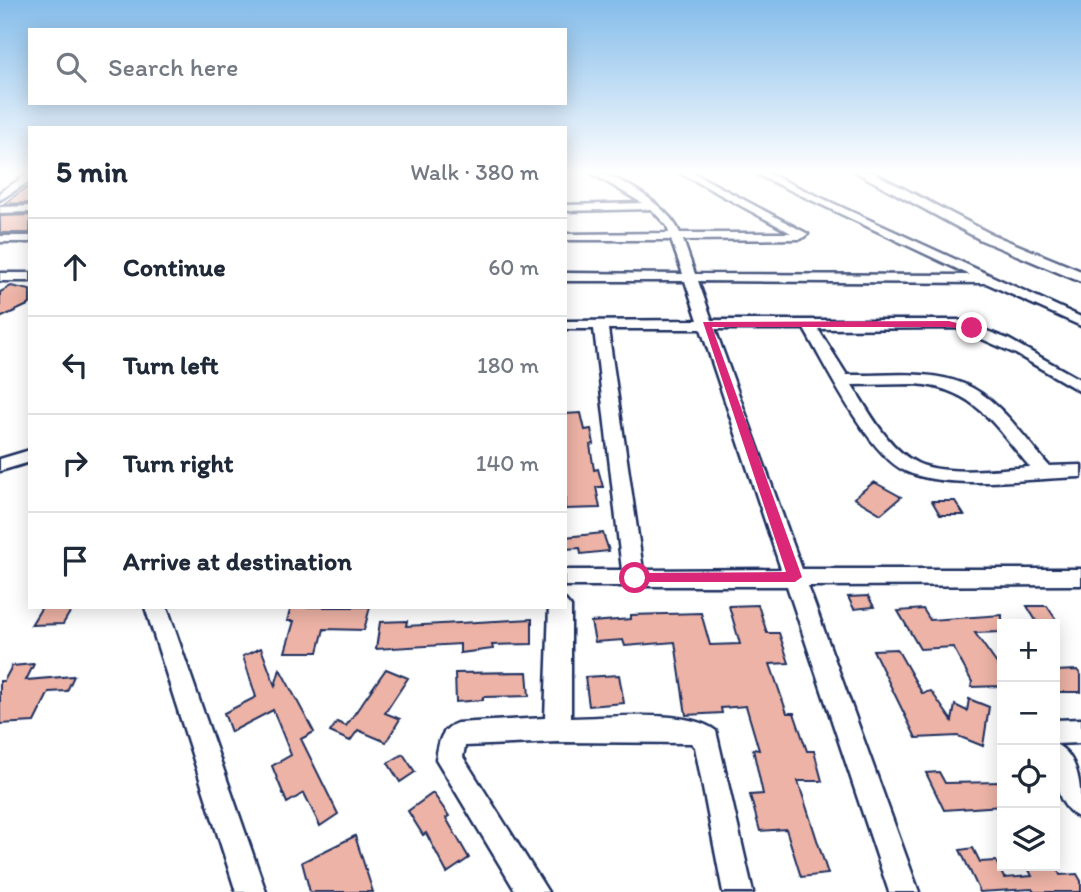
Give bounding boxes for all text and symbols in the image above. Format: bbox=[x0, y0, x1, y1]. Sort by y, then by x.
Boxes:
search box bbox=[28, 28, 567, 105]
icon: search bbox=[52, 48, 90, 86]
text: Search here bbox=[108, 51, 238, 83]
text: 5 min bbox=[56, 153, 127, 190]
text: Walk · 380 m bbox=[410, 158, 539, 186]
icon: ahead bbox=[56, 248, 94, 286]
text: Continue bbox=[123, 251, 226, 283]
text: 60 m bbox=[488, 253, 539, 281]
route end bbox=[956, 312, 987, 343]
icon: left bbox=[56, 346, 94, 384]
text: Turn left bbox=[123, 349, 219, 381]
text: 180 m bbox=[477, 351, 539, 379]
icon: right bbox=[56, 444, 94, 482]
text: Turn right bbox=[123, 447, 234, 479]
text: 140 m bbox=[476, 449, 539, 477]
icon: arrive bbox=[56, 542, 94, 580]
text: Arrive at destination bbox=[123, 545, 352, 577]
route start bbox=[619, 562, 650, 593]
map controls bbox=[997, 619, 1060, 871]
button: + bbox=[997, 619, 1060, 682]
button: − bbox=[997, 682, 1060, 745]
button: locate bbox=[997, 745, 1060, 808]
button: layers bbox=[997, 808, 1060, 871]

